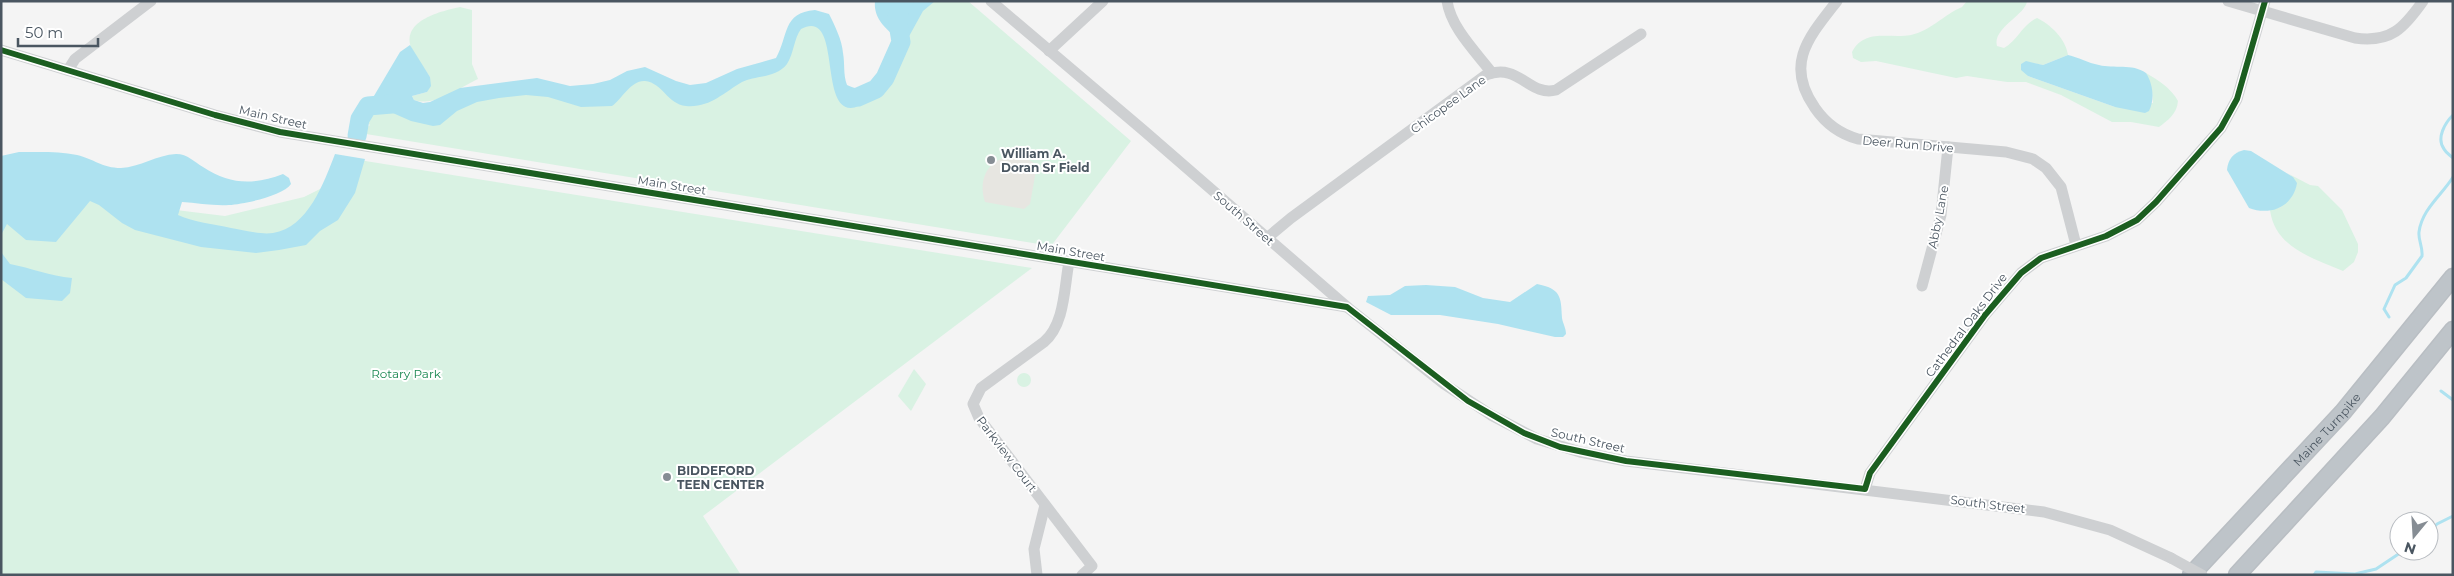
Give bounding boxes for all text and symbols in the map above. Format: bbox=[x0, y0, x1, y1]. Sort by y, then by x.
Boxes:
scale bar bbox=[18, 15, 98, 47]
text: 50 m bbox=[25, 23, 63, 42]
street label: Chicopee Lane bbox=[1407, 72, 1489, 136]
street label: Main Street bbox=[238, 102, 309, 132]
street label: Deer Run Drive bbox=[1862, 133, 1954, 155]
place label: William A. Doran Sr Field bbox=[1001, 146, 1090, 175]
marker: William A. Doran Sr Field bbox=[985, 154, 997, 166]
street label: Main Street bbox=[637, 172, 708, 198]
street label: Abby Lane bbox=[1925, 184, 1951, 250]
street label: South Street bbox=[1211, 188, 1277, 248]
street label: Main Street bbox=[1036, 238, 1107, 264]
street label: Cathedral Oaks Drive bbox=[1922, 270, 2010, 380]
park label: Rotary Park bbox=[371, 366, 442, 381]
street label: Maine Turnpike bbox=[2289, 390, 2363, 469]
street label: Parkview Court bbox=[974, 413, 1041, 495]
street label: South Street bbox=[1550, 424, 1627, 456]
place label: BIDDEFORD TEEN CENTER bbox=[677, 463, 765, 492]
marker: BIDDEFORD TEEN CENTER bbox=[661, 471, 673, 483]
street label: South Street bbox=[1950, 492, 2026, 516]
north arrow bbox=[2389, 511, 2439, 561]
text: N bbox=[2402, 538, 2418, 559]

